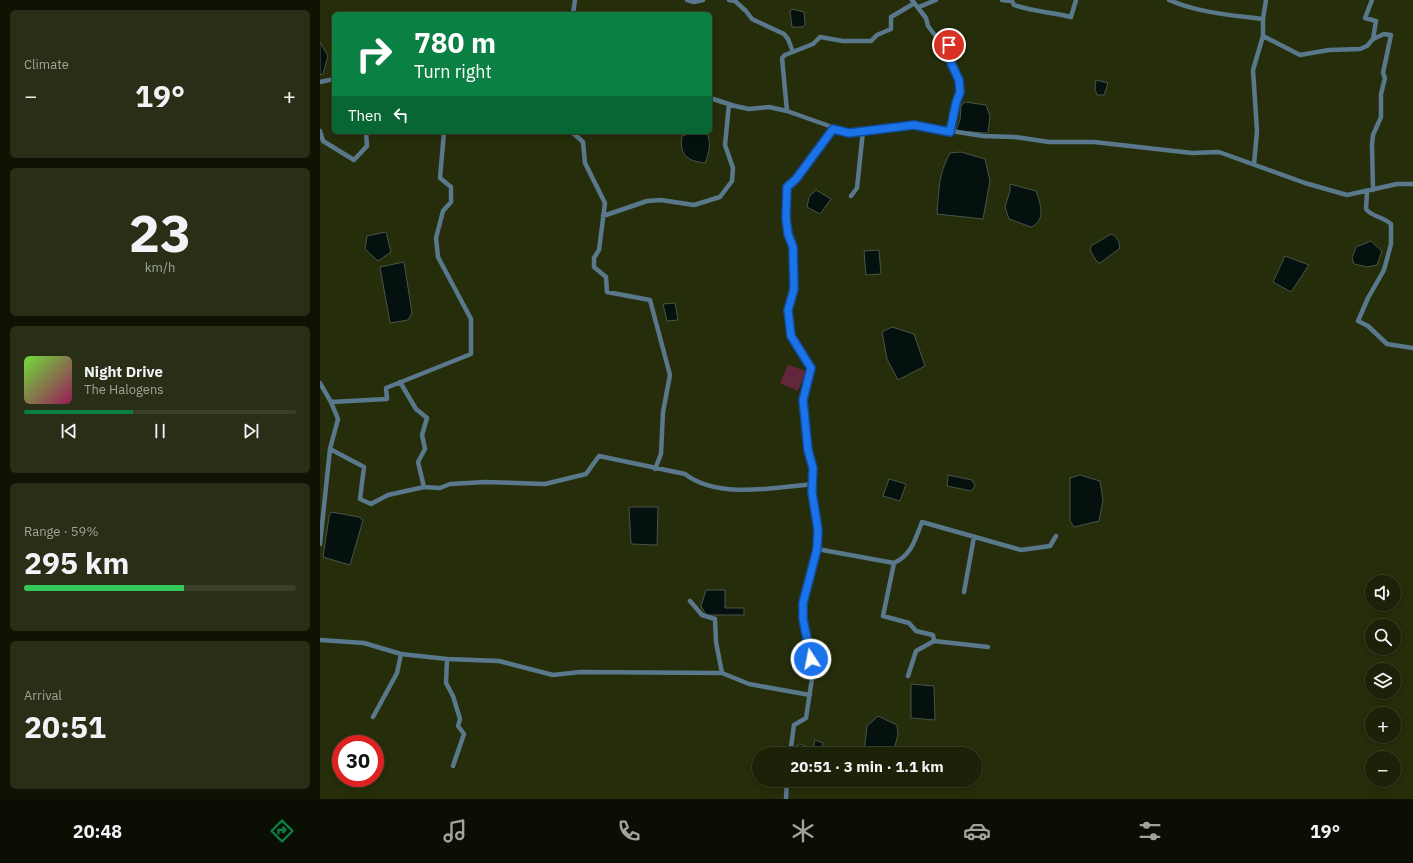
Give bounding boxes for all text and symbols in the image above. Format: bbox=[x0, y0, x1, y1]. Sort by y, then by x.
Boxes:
text: 780 m bbox=[414, 24, 496, 61]
icon: right bbox=[348, 28, 400, 80]
pin bbox=[932, 28, 966, 62]
icon: arrive bbox=[938, 34, 960, 56]
text: Climate bbox=[24, 56, 69, 73]
text: Turn right bbox=[414, 60, 492, 83]
text: 19° bbox=[135, 76, 185, 115]
text: − bbox=[24, 81, 37, 110]
text: + bbox=[283, 81, 296, 110]
icon: left bbox=[390, 104, 412, 126]
text: Then bbox=[348, 106, 382, 125]
text: 23 bbox=[129, 199, 191, 266]
text: km/h bbox=[145, 259, 175, 276]
text: Night Drive bbox=[84, 362, 163, 381]
text: The Halogens bbox=[84, 381, 164, 398]
icon: previous bbox=[58, 420, 80, 442]
icon: pause bbox=[149, 420, 171, 442]
icon: next bbox=[240, 420, 262, 442]
text: Range · 59% bbox=[24, 523, 98, 540]
text: 295 km bbox=[24, 543, 129, 582]
map controls bbox=[1365, 575, 1401, 787]
button: sound bbox=[1365, 575, 1401, 611]
button: search bbox=[1365, 619, 1401, 655]
position arrow bbox=[790, 638, 832, 680]
button: layers bbox=[1365, 663, 1401, 699]
text: Arrival bbox=[24, 687, 62, 704]
text: 20:51 bbox=[24, 707, 106, 746]
button: + bbox=[1365, 707, 1401, 743]
speed limit sign: 30 bbox=[332, 735, 384, 787]
button: − bbox=[1365, 751, 1401, 787]
text: 20:51 · 3 min · 1.1 km bbox=[790, 757, 944, 776]
icon: directions bbox=[268, 817, 296, 845]
icon: music bbox=[441, 817, 469, 845]
icon: phone bbox=[615, 817, 643, 845]
icon: climate bbox=[789, 817, 817, 845]
icon: car bbox=[963, 817, 991, 845]
icon: filters bbox=[1136, 817, 1164, 845]
text: 20:48 bbox=[73, 820, 122, 843]
text: 19° bbox=[1310, 820, 1340, 843]

